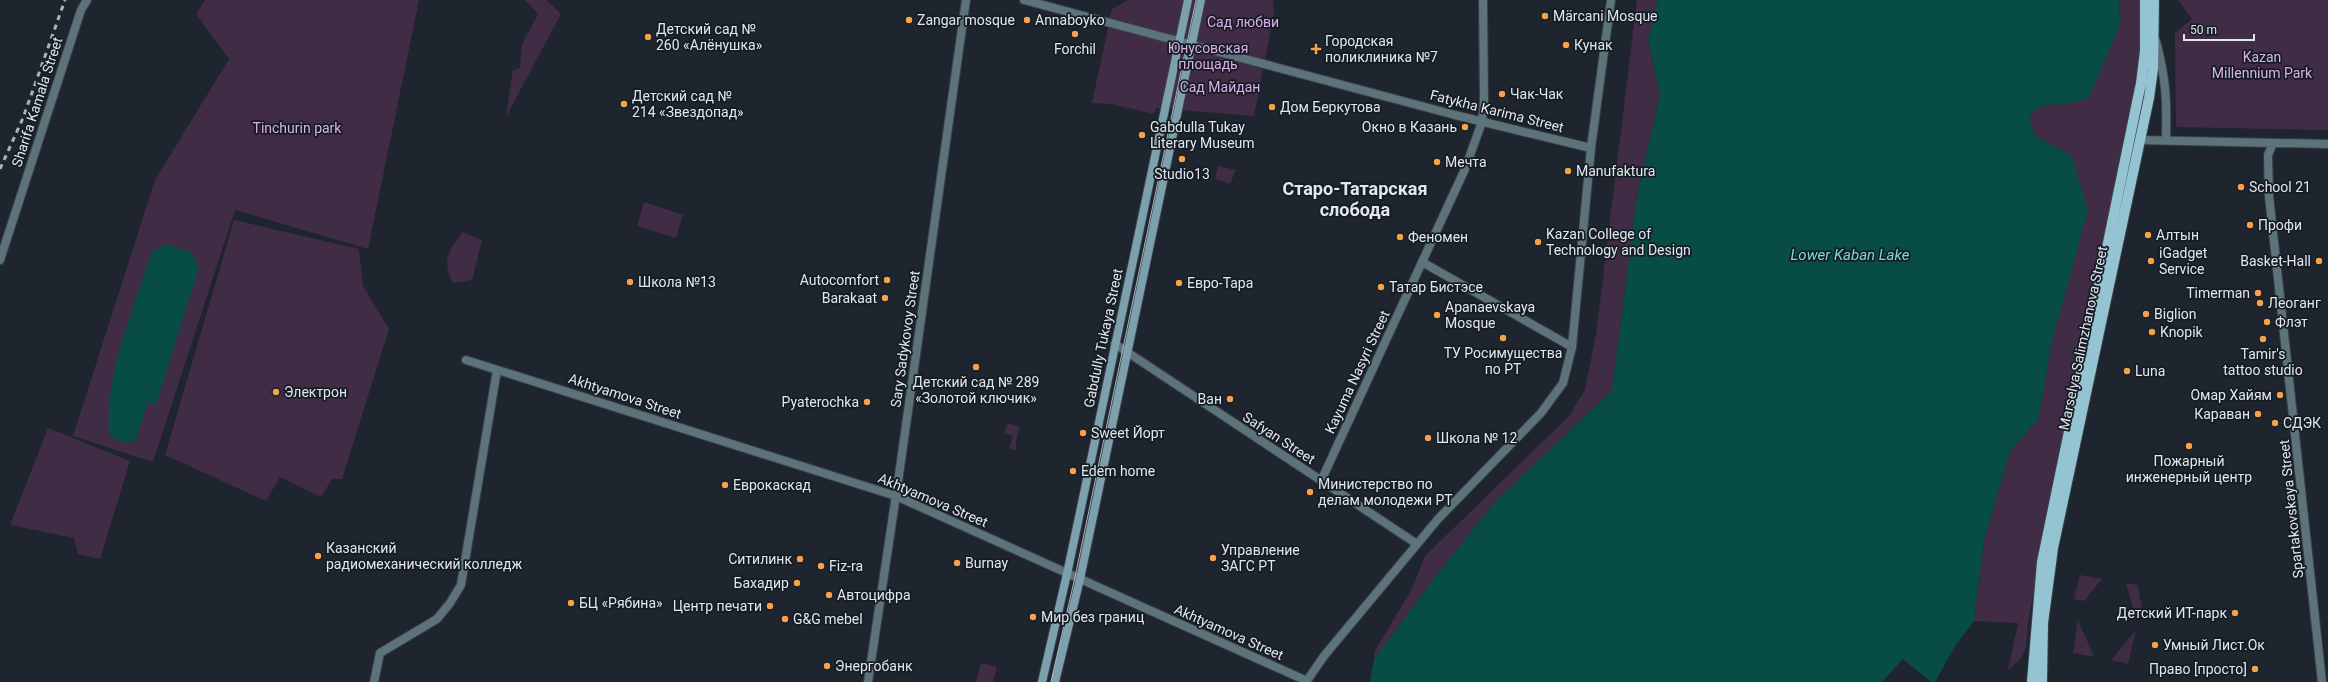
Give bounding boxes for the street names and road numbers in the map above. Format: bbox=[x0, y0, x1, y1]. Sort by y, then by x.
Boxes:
street label: Sharifa Kamala Street bbox=[8, 35, 66, 169]
street label: Fatykha Karima Street bbox=[1429, 87, 1566, 135]
street label: Marselya Salimzhanova Street bbox=[2056, 244, 2110, 432]
street label: Gabdully Tukaya Street bbox=[1080, 267, 1126, 409]
street label: Sary Sadykovoy Street bbox=[887, 269, 923, 408]
street label: Kayuma Nasyri Street bbox=[1321, 308, 1393, 436]
street label: Akhtyamova Street bbox=[567, 370, 684, 422]
street label: Safyan Street bbox=[1240, 409, 1319, 468]
street label: Spartakovskaya Street bbox=[2276, 439, 2306, 579]
street label: Akhtyamova Street bbox=[876, 470, 991, 530]
street label: Akhtyamova Street bbox=[1172, 601, 1286, 663]

